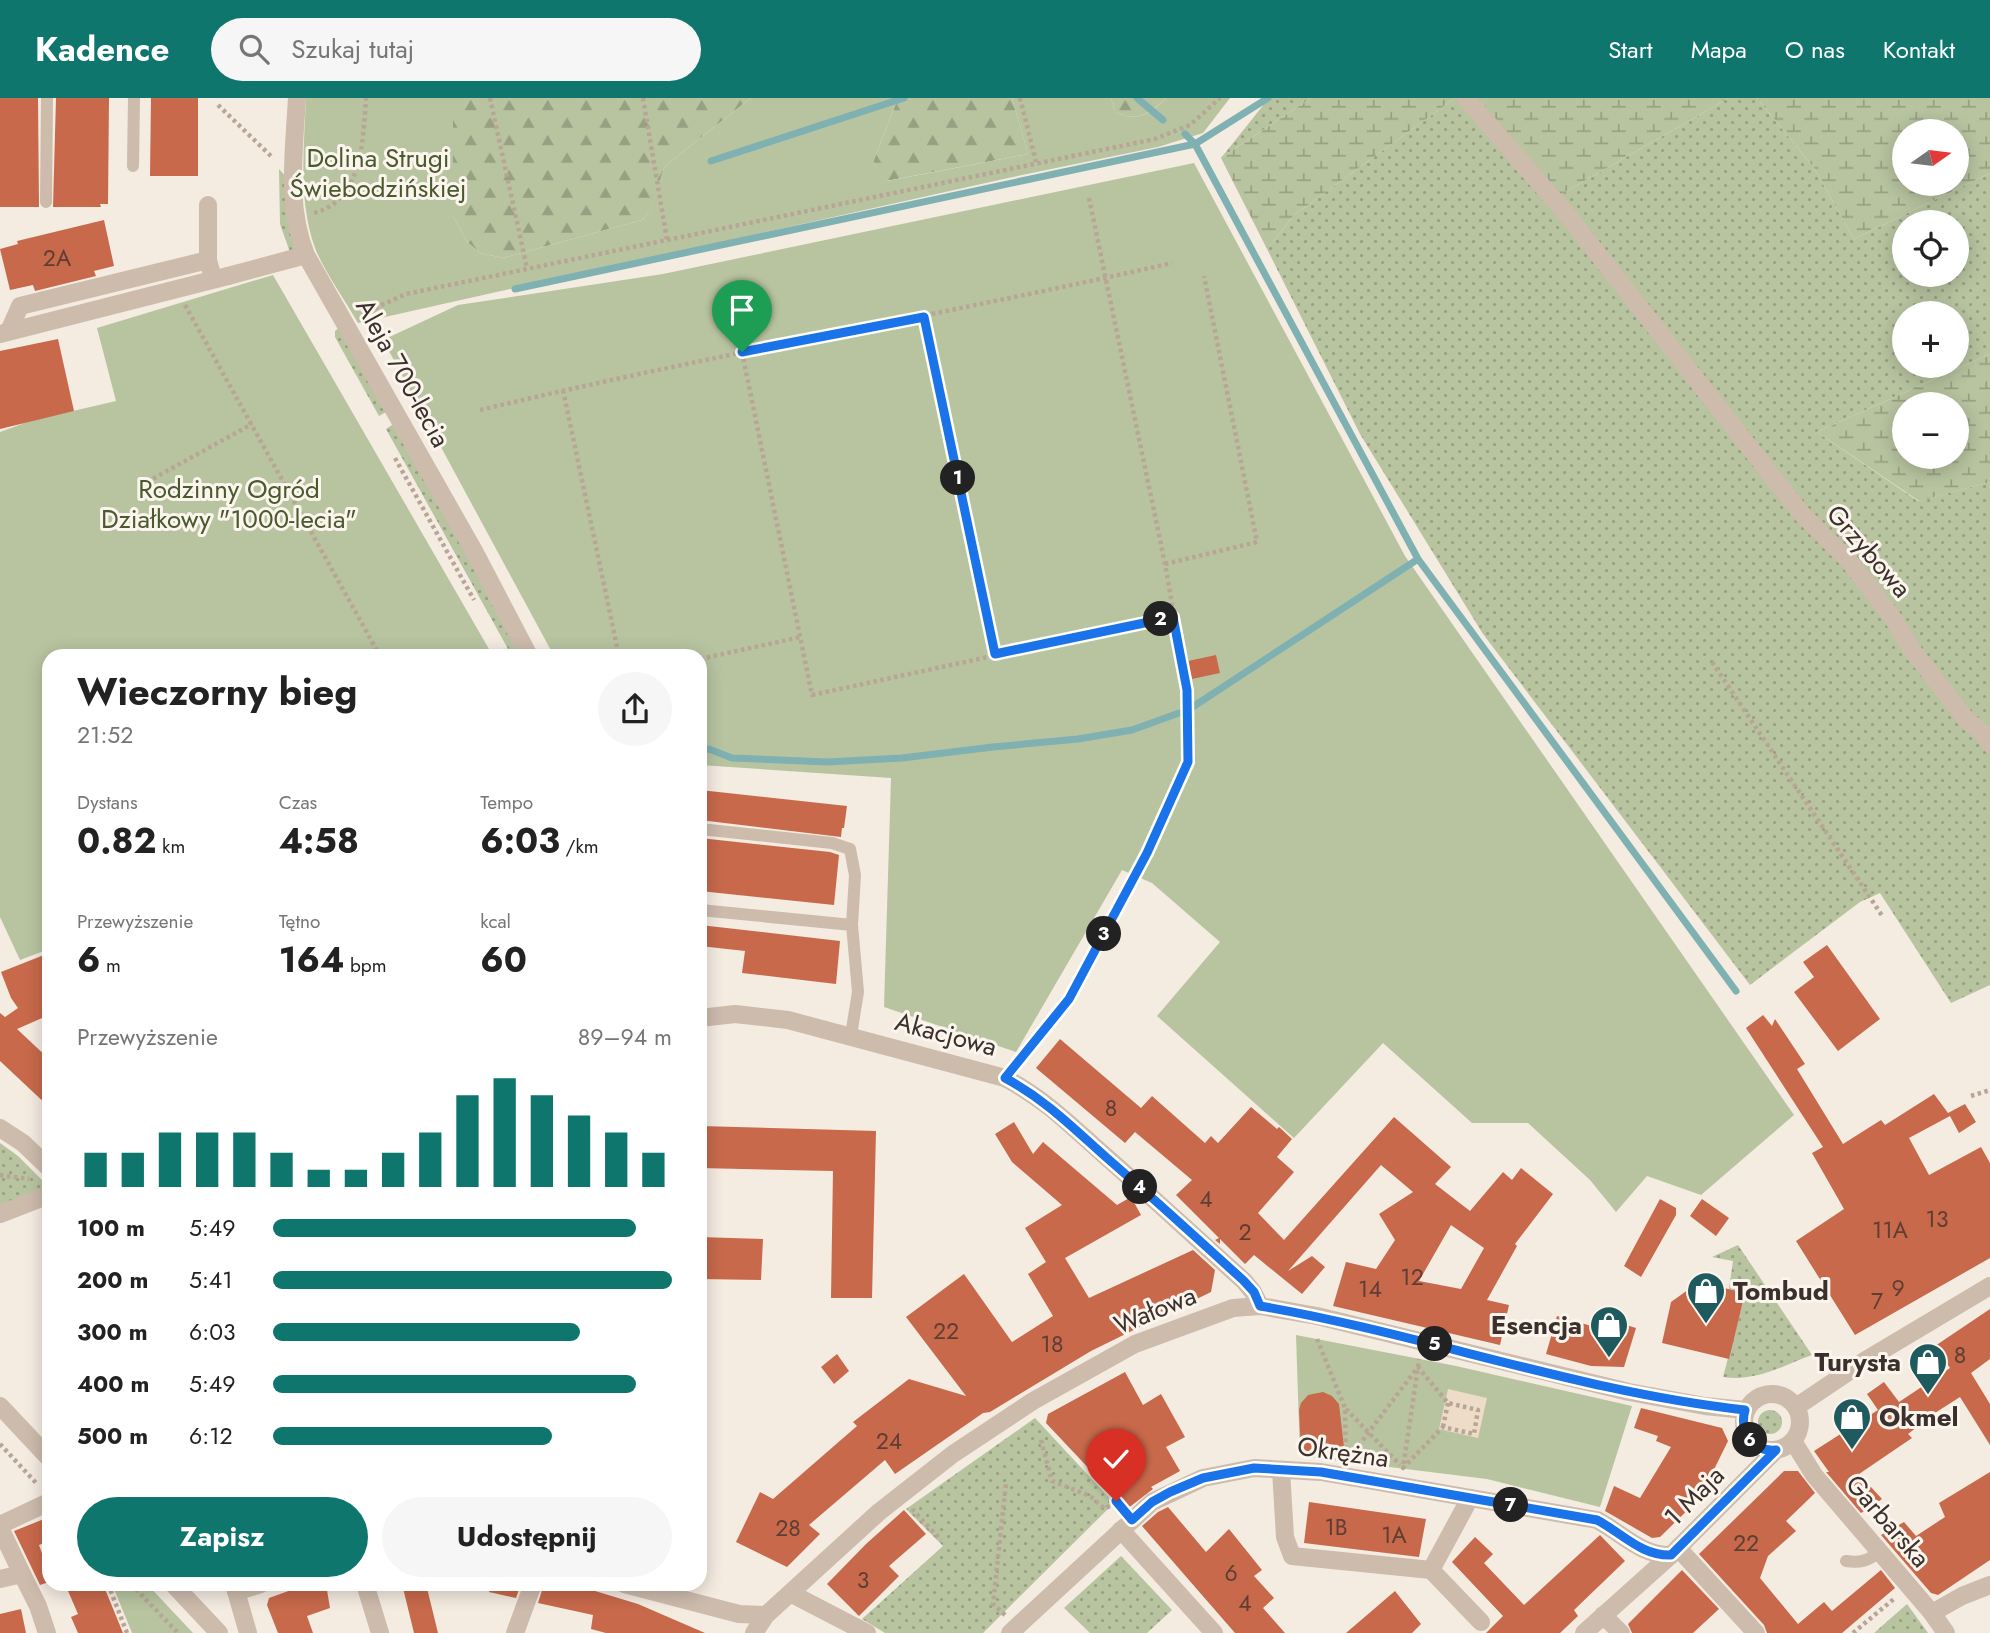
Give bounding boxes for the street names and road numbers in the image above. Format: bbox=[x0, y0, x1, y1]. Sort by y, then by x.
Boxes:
street label: Aleja 700-lecia bbox=[346, 292, 460, 454]
street label: Grzybowa bbox=[1818, 496, 1920, 606]
street label: Akacjowa bbox=[891, 1002, 1001, 1066]
street label: Wałowa bbox=[1108, 1276, 1202, 1344]
street label: Okrężna bbox=[1295, 1427, 1391, 1477]
street label: 1 Maja bbox=[1655, 1457, 1733, 1535]
street label: Garbarska bbox=[1837, 1466, 1939, 1576]

